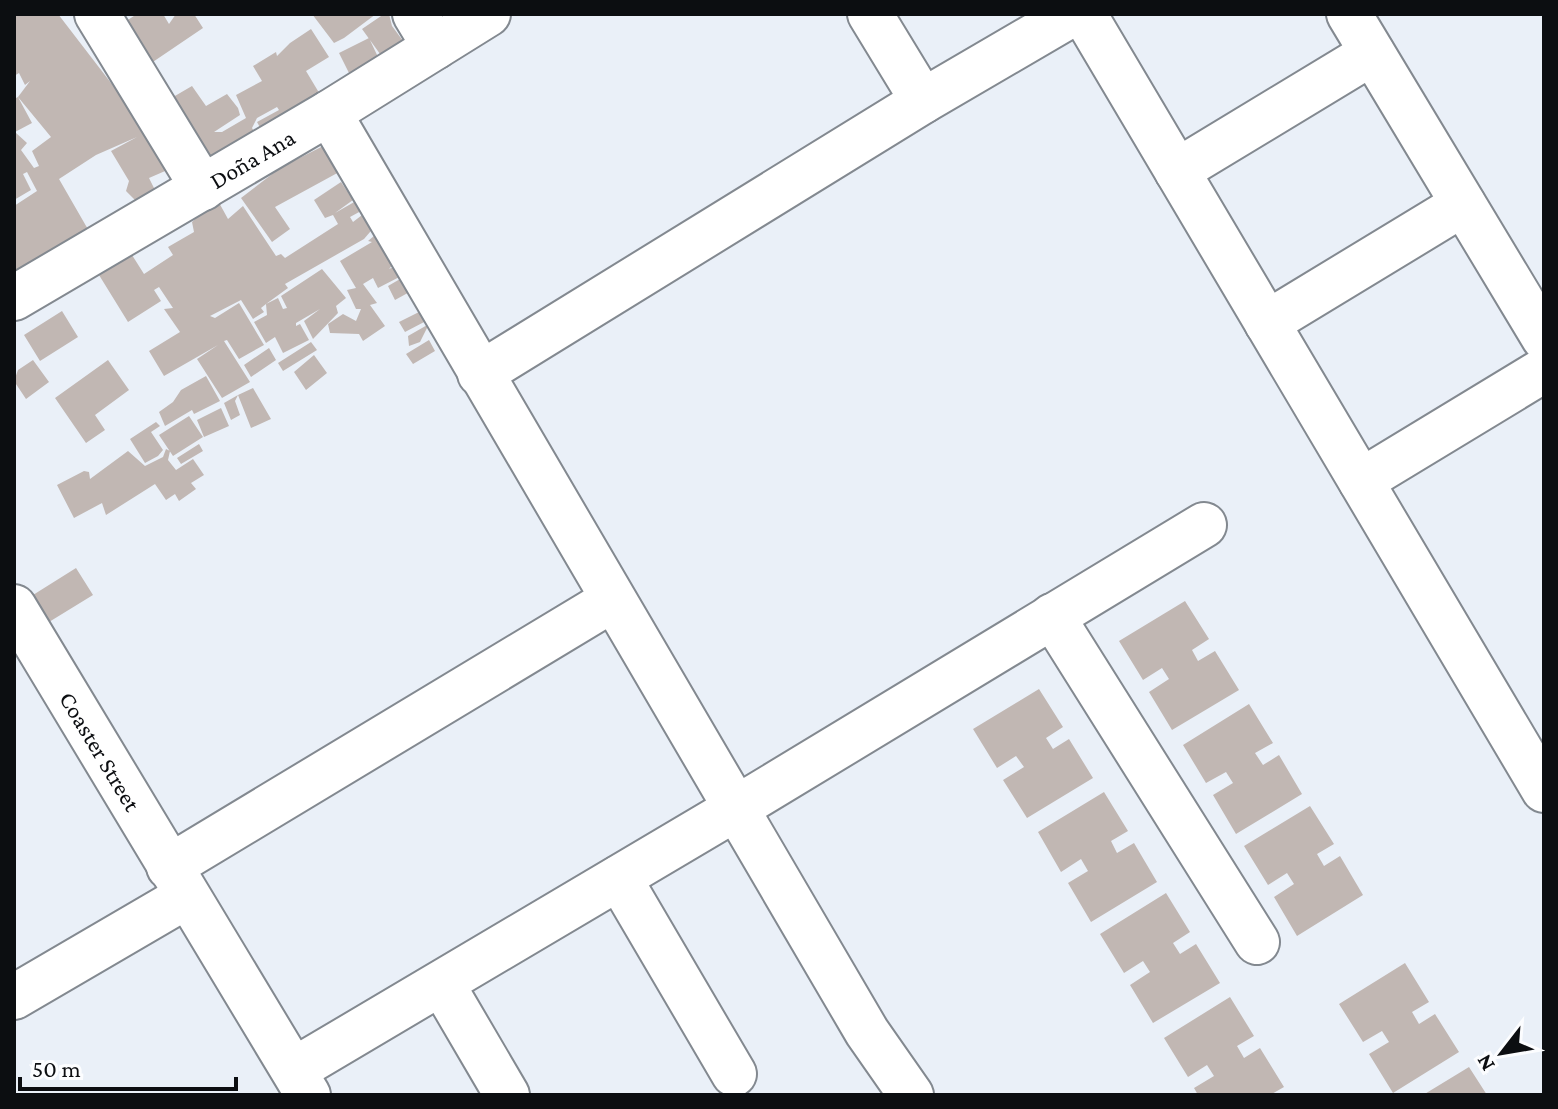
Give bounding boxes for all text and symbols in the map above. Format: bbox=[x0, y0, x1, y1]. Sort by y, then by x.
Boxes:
street label: Doña Ana bbox=[205, 123, 299, 194]
street label: Coaster Street bbox=[55, 687, 147, 816]
north arrow bbox=[1462, 1013, 1542, 1093]
scale bar bbox=[20, 1041, 236, 1091]
text: N bbox=[1471, 1050, 1500, 1076]
text: 50 m bbox=[32, 1055, 81, 1082]

